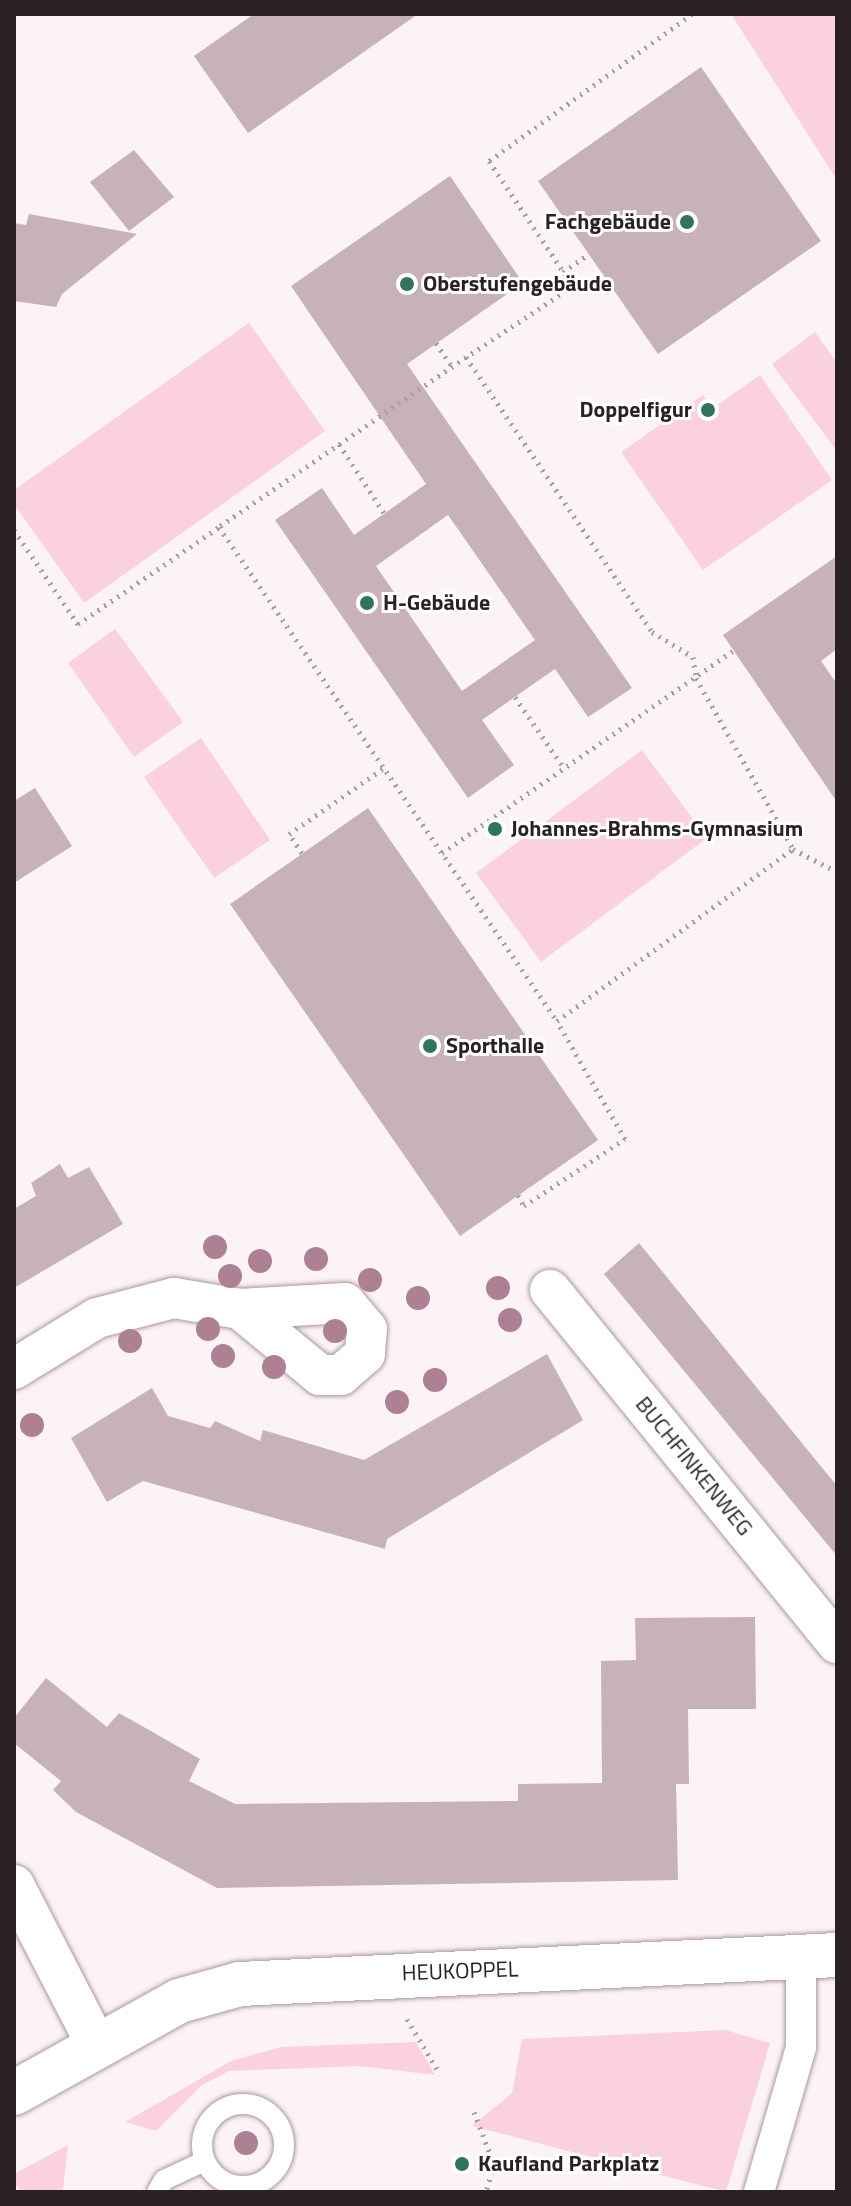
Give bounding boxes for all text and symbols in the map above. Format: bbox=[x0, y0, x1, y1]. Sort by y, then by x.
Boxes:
place label: Fachgebäude bbox=[545, 209, 671, 235]
marker: Fachgebäude bbox=[678, 213, 696, 231]
place label: Oberstufengebäude bbox=[423, 271, 612, 297]
marker: Oberstufengebäude bbox=[398, 275, 416, 293]
place label: Doppelfigur bbox=[580, 397, 692, 423]
marker: Doppelfigur bbox=[699, 401, 717, 419]
place label: H-Gebäude bbox=[383, 590, 490, 616]
marker: H-Gebäude bbox=[358, 594, 376, 612]
place label: Johannes-Brahms-Gymnasium bbox=[511, 816, 803, 842]
marker: Johannes-Brahms-Gymnasium bbox=[486, 820, 504, 838]
place label: Sporthalle bbox=[446, 1033, 544, 1059]
marker: Sporthalle bbox=[421, 1037, 439, 1055]
street label: BUCHFINKENWEG bbox=[630, 1391, 758, 1541]
street label: HEUKOPPEL bbox=[401, 1956, 519, 1986]
place label: Kaufland Parkplatz bbox=[478, 2151, 659, 2177]
marker: Kaufland Parkplatz bbox=[453, 2155, 471, 2173]

